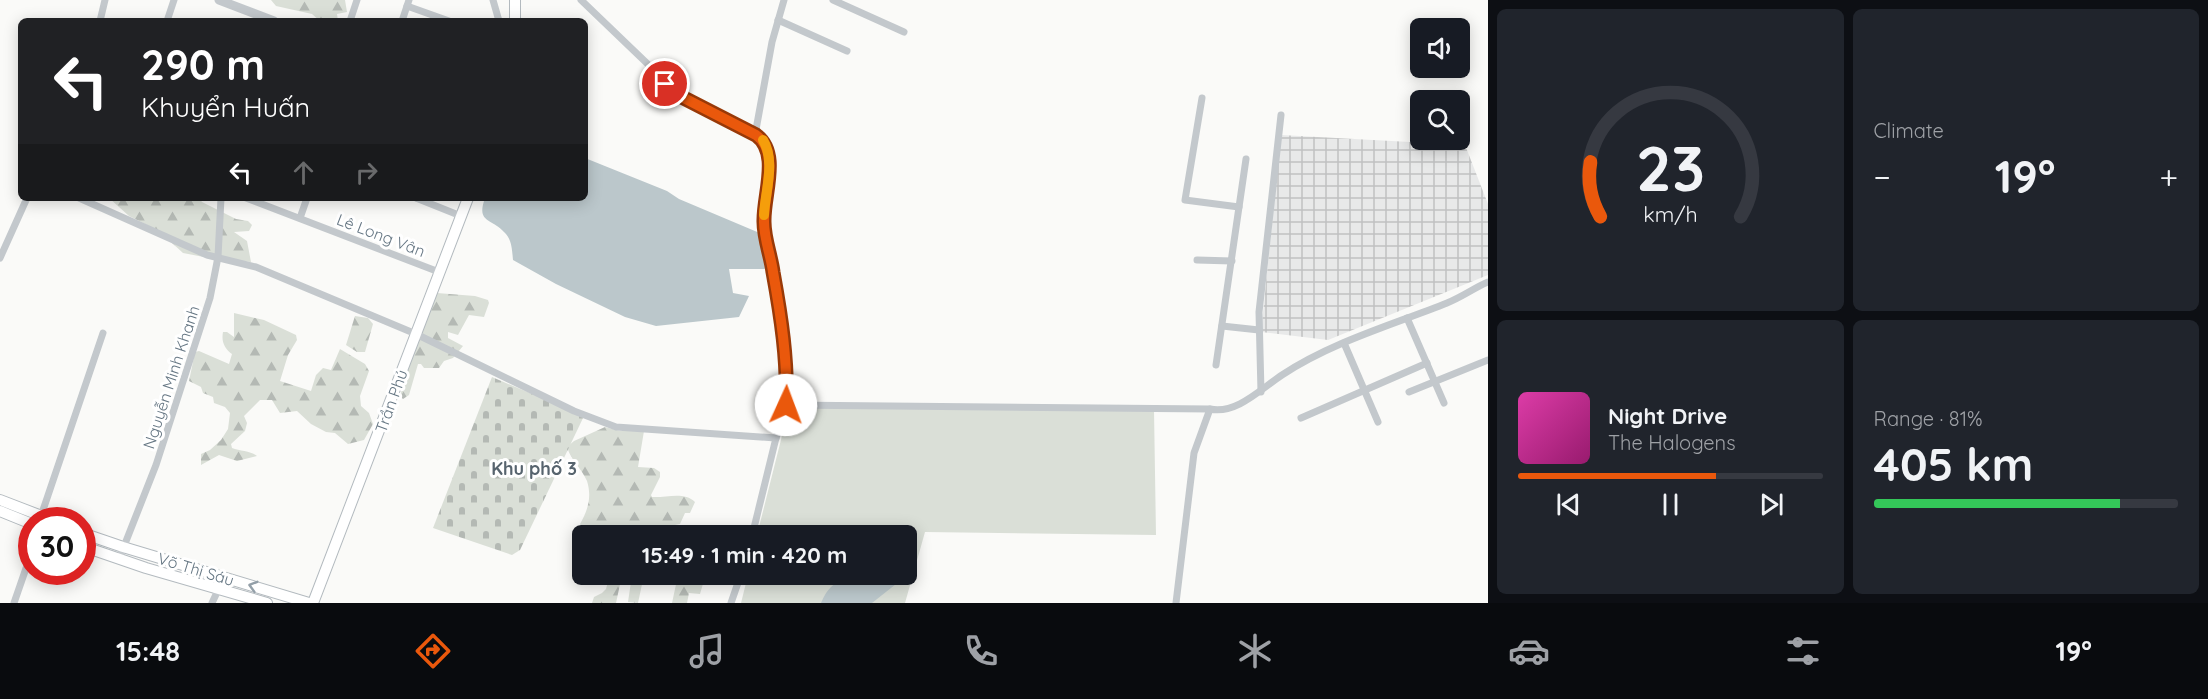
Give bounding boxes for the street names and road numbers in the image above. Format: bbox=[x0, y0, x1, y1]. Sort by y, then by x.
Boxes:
street label: Lê Long Vân bbox=[334, 209, 428, 261]
street label: Nguyễn Minh Khanh bbox=[138, 303, 204, 451]
street label: Trần Phú bbox=[370, 367, 412, 435]
street label: Võ Thị Sáu bbox=[155, 548, 237, 590]

